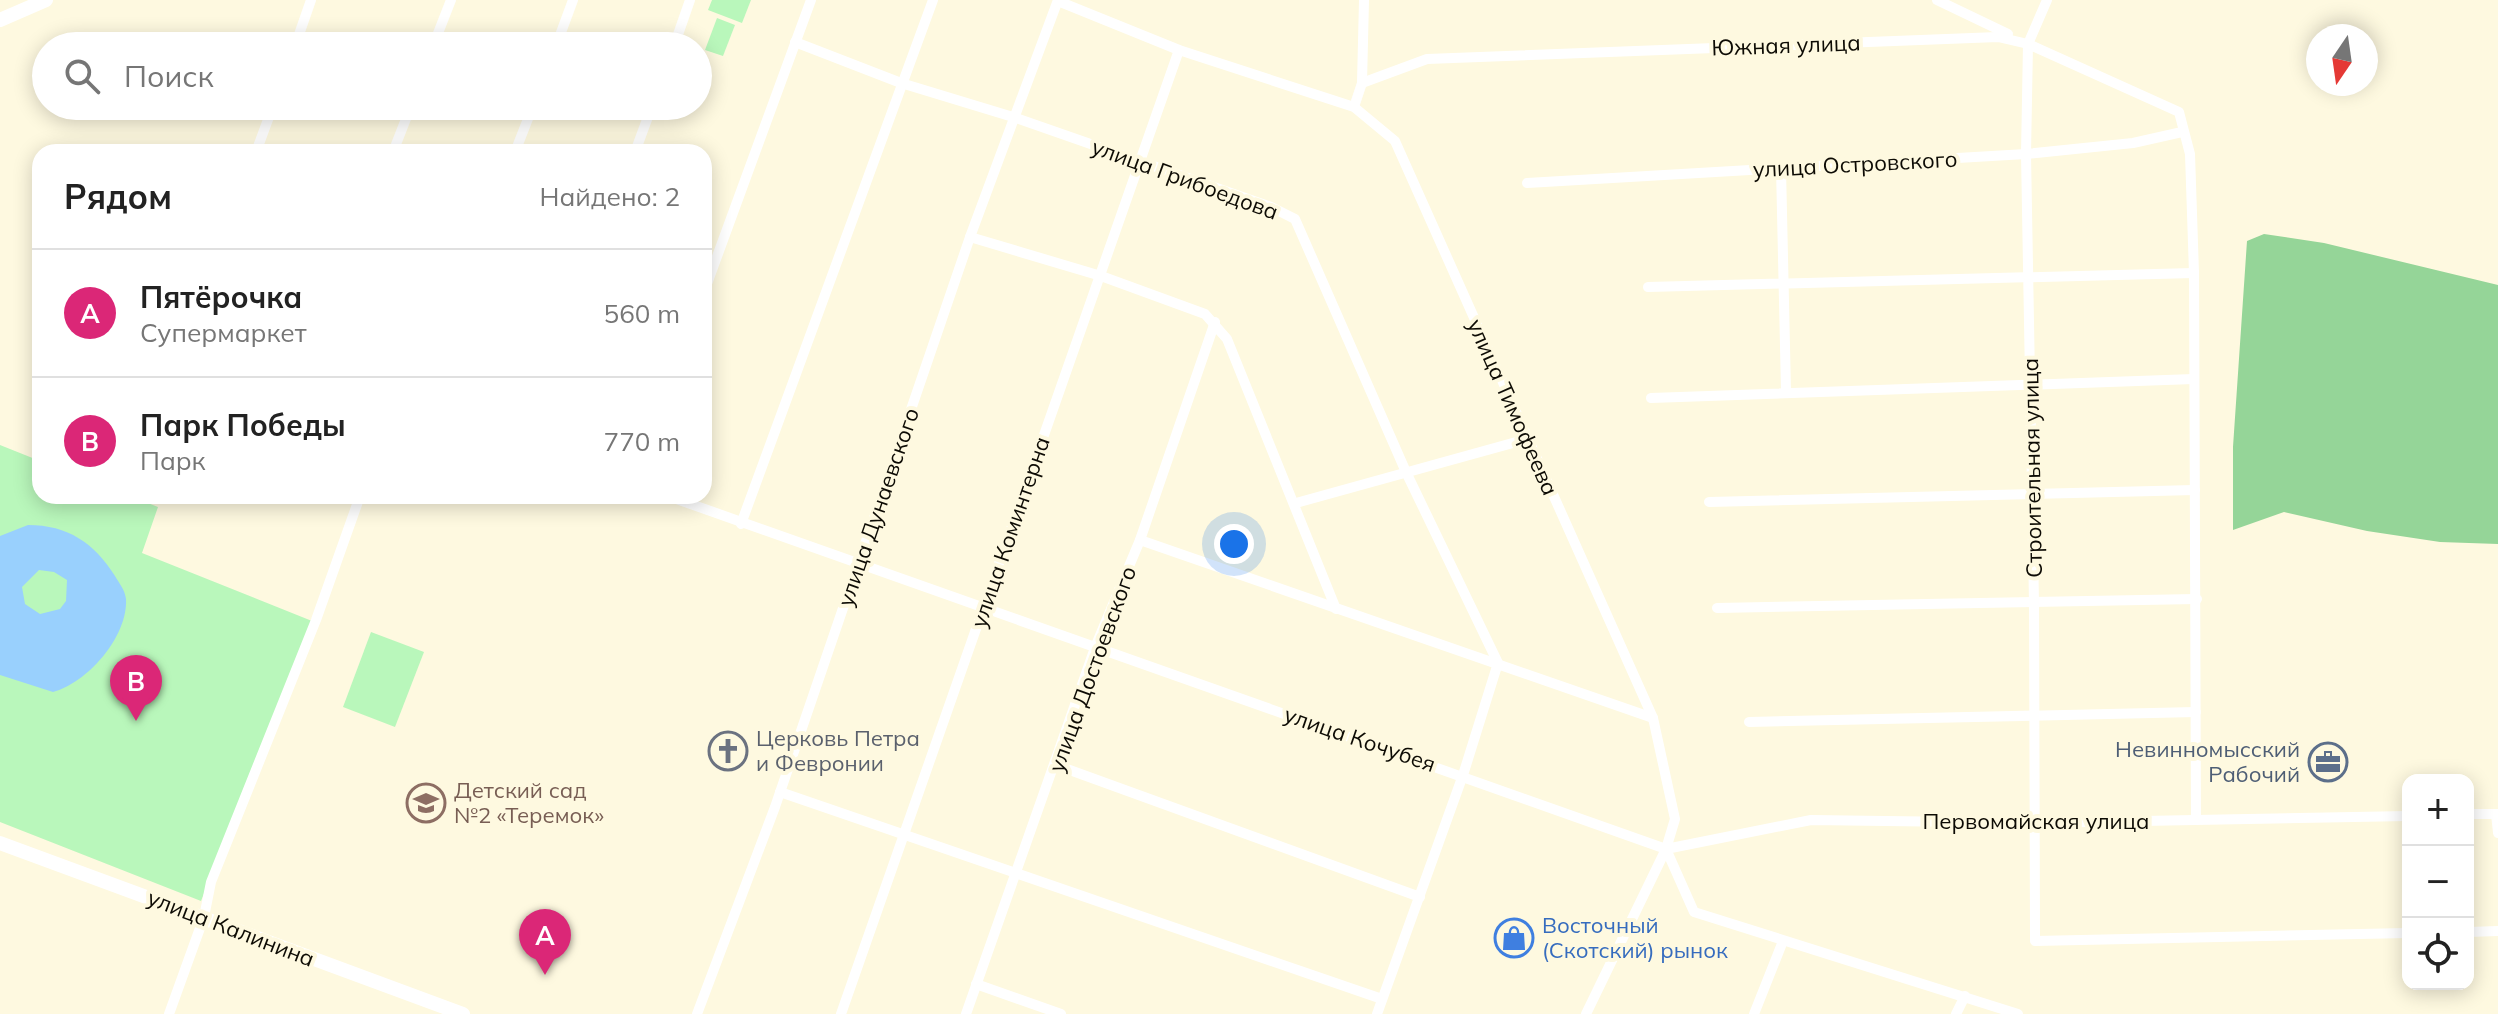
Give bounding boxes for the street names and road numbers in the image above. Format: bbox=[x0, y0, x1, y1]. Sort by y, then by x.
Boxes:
street label: Южная улица bbox=[1711, 28, 1861, 62]
street label: улица Грибоедова bbox=[1088, 132, 1282, 226]
street label: улица Островского bbox=[1752, 145, 1958, 183]
street label: улица Тимофеева bbox=[1462, 314, 1564, 500]
street label: Строительная улица bbox=[2016, 358, 2048, 578]
street label: улица Дунаевского bbox=[831, 404, 925, 610]
street label: улица Коминтерна bbox=[964, 433, 1056, 631]
street label: улица Достоевского bbox=[1042, 562, 1142, 776]
street label: улица Кочубея bbox=[1281, 700, 1439, 778]
street label: Первомайская улица bbox=[1922, 807, 2150, 835]
street label: улица Калинина bbox=[144, 883, 318, 973]

